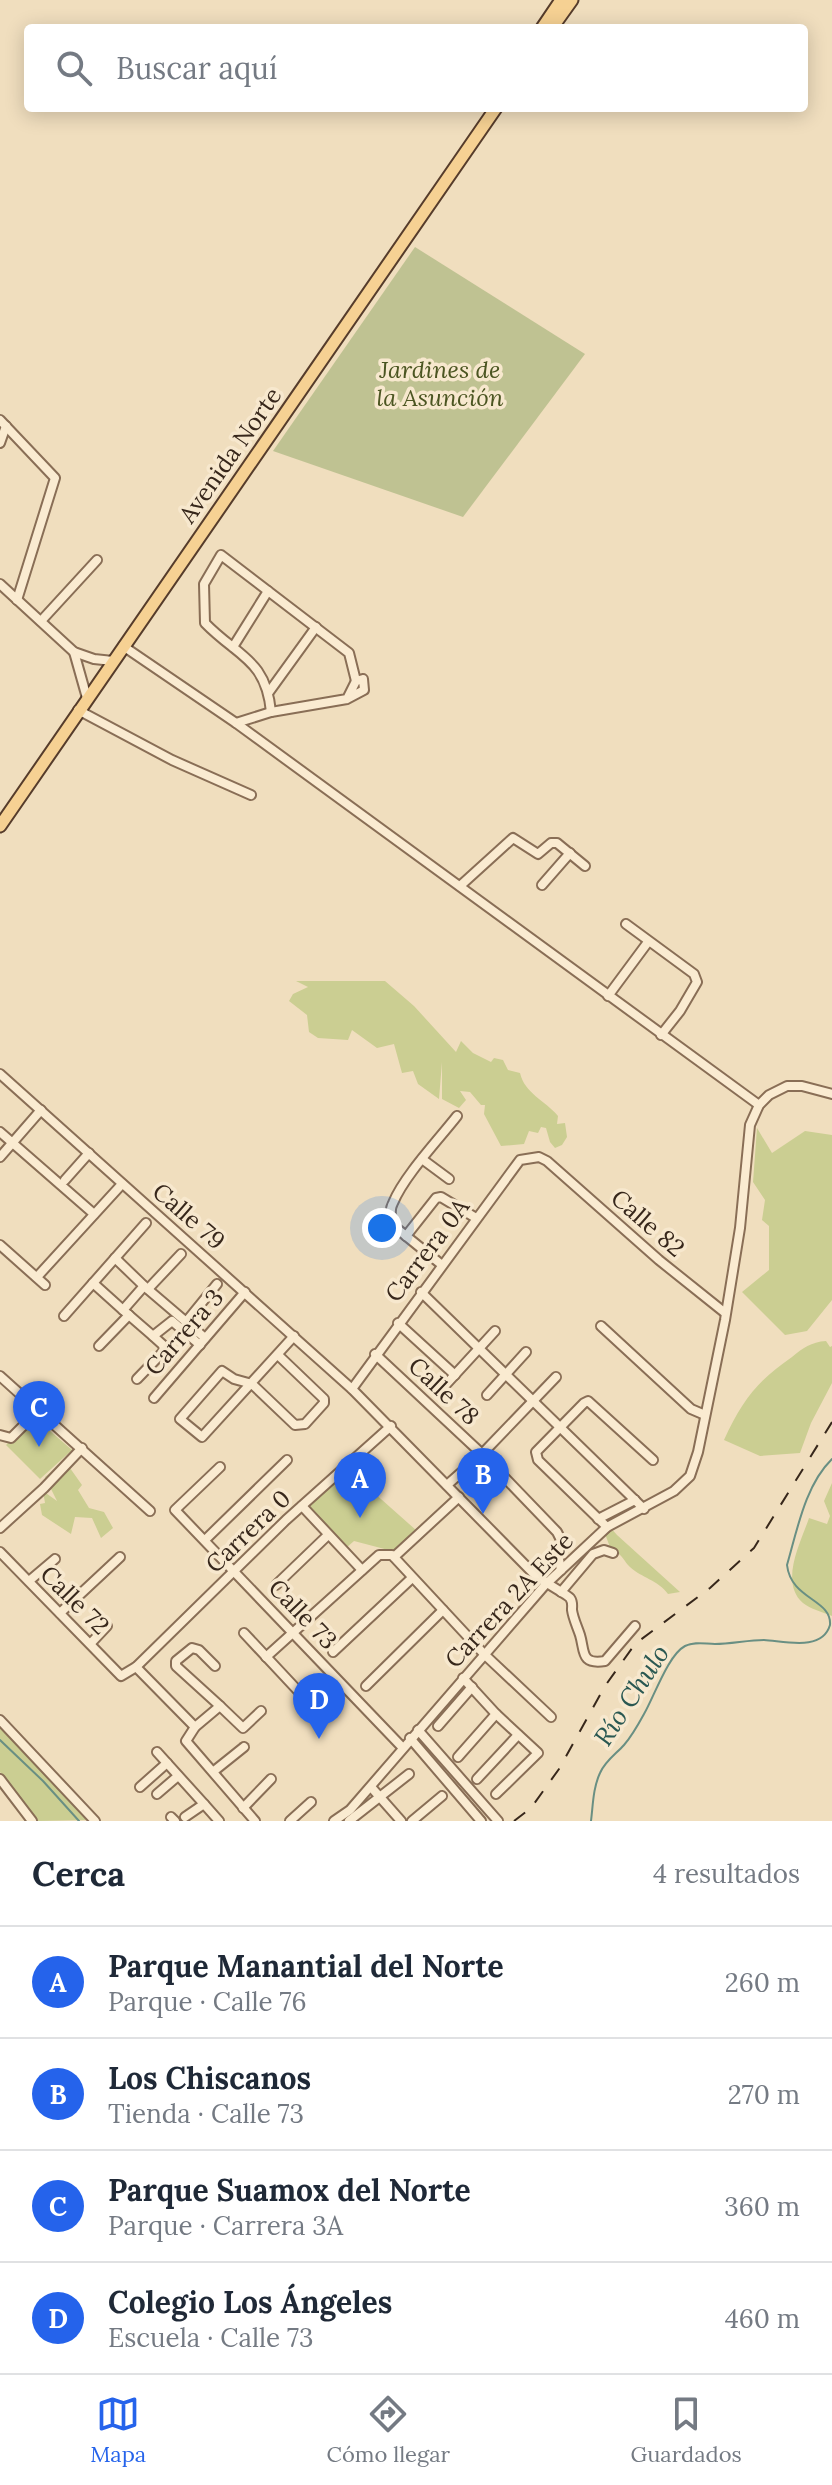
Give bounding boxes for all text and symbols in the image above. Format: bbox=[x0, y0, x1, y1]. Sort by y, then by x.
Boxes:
search box bbox=[24, 24, 808, 112]
icon: search bbox=[52, 46, 96, 90]
text: Buscar aquí bbox=[116, 49, 277, 87]
park label: Jardines de la Asunción bbox=[377, 354, 504, 413]
street label: Avenida Norte bbox=[171, 381, 288, 530]
street label: Calle 79 bbox=[146, 1176, 232, 1256]
street label: Calle 82 bbox=[605, 1182, 691, 1264]
street label: Carrera 0A bbox=[378, 1191, 477, 1308]
your location bbox=[362, 1208, 402, 1248]
street label: Carrera 3 bbox=[138, 1282, 230, 1382]
street label: Calle 78 bbox=[402, 1350, 486, 1432]
pin: C bbox=[13, 1381, 65, 1447]
pin: B bbox=[457, 1448, 509, 1514]
pin: A bbox=[334, 1452, 386, 1518]
street label: Carrera 0 bbox=[199, 1483, 297, 1579]
street label: Carrera 2A Este bbox=[438, 1526, 580, 1674]
street label: Calle 72 bbox=[34, 1559, 116, 1641]
street label: Calle 73 bbox=[262, 1572, 344, 1656]
water label: Río Chulo bbox=[586, 1638, 676, 1752]
pin: D bbox=[293, 1673, 345, 1739]
text: Cerca bbox=[32, 1852, 125, 1895]
text: 4 resultados bbox=[653, 1857, 800, 1890]
text: Parque Manantial del Norte bbox=[108, 1947, 504, 1985]
text: A bbox=[49, 1966, 67, 1999]
text: 260 m bbox=[725, 1966, 800, 1999]
text: Parque · Calle 76 bbox=[108, 1985, 307, 2018]
text: Los Chiscanos bbox=[108, 2059, 311, 2097]
text: B bbox=[49, 2078, 67, 2111]
text: 270 m bbox=[728, 2078, 800, 2111]
text: Tienda · Calle 73 bbox=[108, 2097, 304, 2130]
text: Parque Suamox del Norte bbox=[108, 2171, 471, 2209]
text: C bbox=[49, 2190, 67, 2223]
text: 360 m bbox=[724, 2190, 800, 2223]
text: Parque · Carrera 3A bbox=[108, 2209, 343, 2242]
text: Colegio Los Ángeles bbox=[108, 2283, 392, 2321]
text: D bbox=[48, 2302, 68, 2335]
text: 460 m bbox=[725, 2302, 800, 2335]
text: Escuela · Calle 73 bbox=[108, 2321, 313, 2354]
tab: Mapa bbox=[90, 2392, 146, 2468]
tab: Cómo llegar bbox=[327, 2392, 450, 2468]
tab: Guardados bbox=[630, 2392, 742, 2468]

